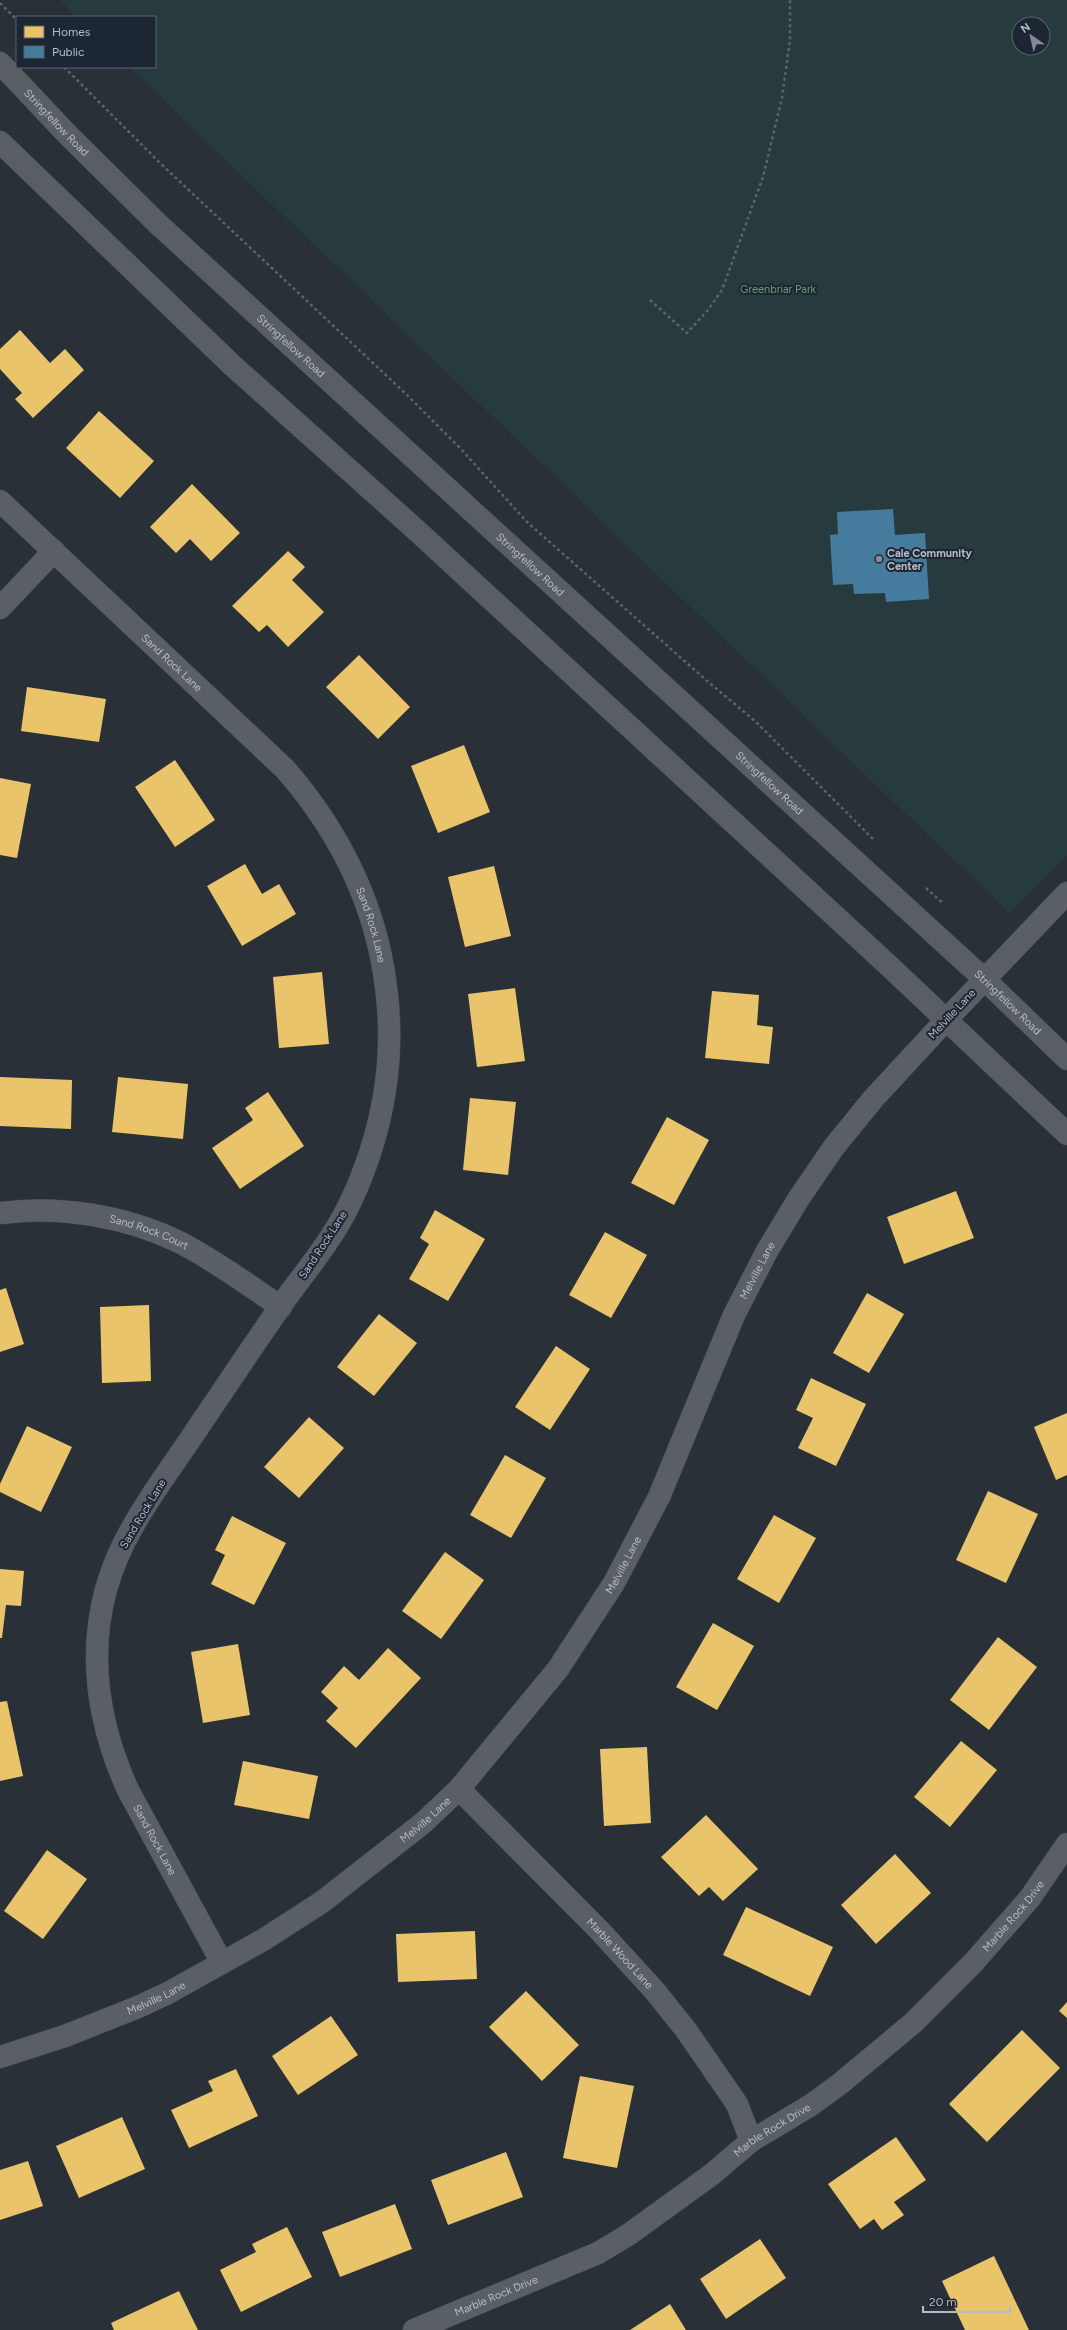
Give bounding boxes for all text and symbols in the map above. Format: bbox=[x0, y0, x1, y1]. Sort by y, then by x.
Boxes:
legend bbox=[16, 16, 156, 68]
north arrow bbox=[1011, 16, 1051, 56]
text: N bbox=[1019, 20, 1033, 36]
text: Homes bbox=[52, 25, 91, 39]
text: Public bbox=[52, 45, 85, 59]
street label: Stringfellow Road bbox=[21, 86, 92, 158]
park label: Greenbriar Park bbox=[740, 283, 817, 296]
street label: Stringfellow Road bbox=[254, 311, 328, 380]
street label: Stringfellow Road bbox=[494, 530, 567, 599]
place label: Cale Community Center bbox=[887, 547, 973, 573]
marker: Cale Community Center bbox=[874, 554, 884, 564]
street label: Sand Rock Lane bbox=[139, 631, 205, 694]
street label: Stringfellow Road bbox=[733, 749, 806, 817]
street label: Sand Rock Lane bbox=[354, 885, 389, 964]
street label: Stringfellow Road bbox=[972, 967, 1044, 1037]
street label: Melville Lane bbox=[926, 987, 978, 1041]
street label: Sand Rock Lane bbox=[296, 1209, 350, 1281]
street label: Sand Rock Court bbox=[108, 1212, 191, 1252]
street label: Melville Lane bbox=[737, 1239, 778, 1301]
street label: Sand Rock Lane bbox=[117, 1477, 169, 1551]
street label: Melville Lane bbox=[602, 1534, 644, 1596]
street label: Melville Lane bbox=[397, 1794, 453, 1845]
street label: Sand Rock Lane bbox=[131, 1802, 179, 1877]
street label: Marble Rock Drive bbox=[980, 1878, 1047, 1954]
street label: Marble Wood Lane bbox=[584, 1915, 656, 1991]
street label: Melville Lane bbox=[125, 1978, 187, 2017]
street label: Marble Rock Drive bbox=[731, 2100, 813, 2159]
street label: Marble Rock Drive bbox=[453, 2272, 540, 2319]
scale bar bbox=[923, 2288, 1010, 2314]
text: 20 m bbox=[929, 2295, 957, 2309]

